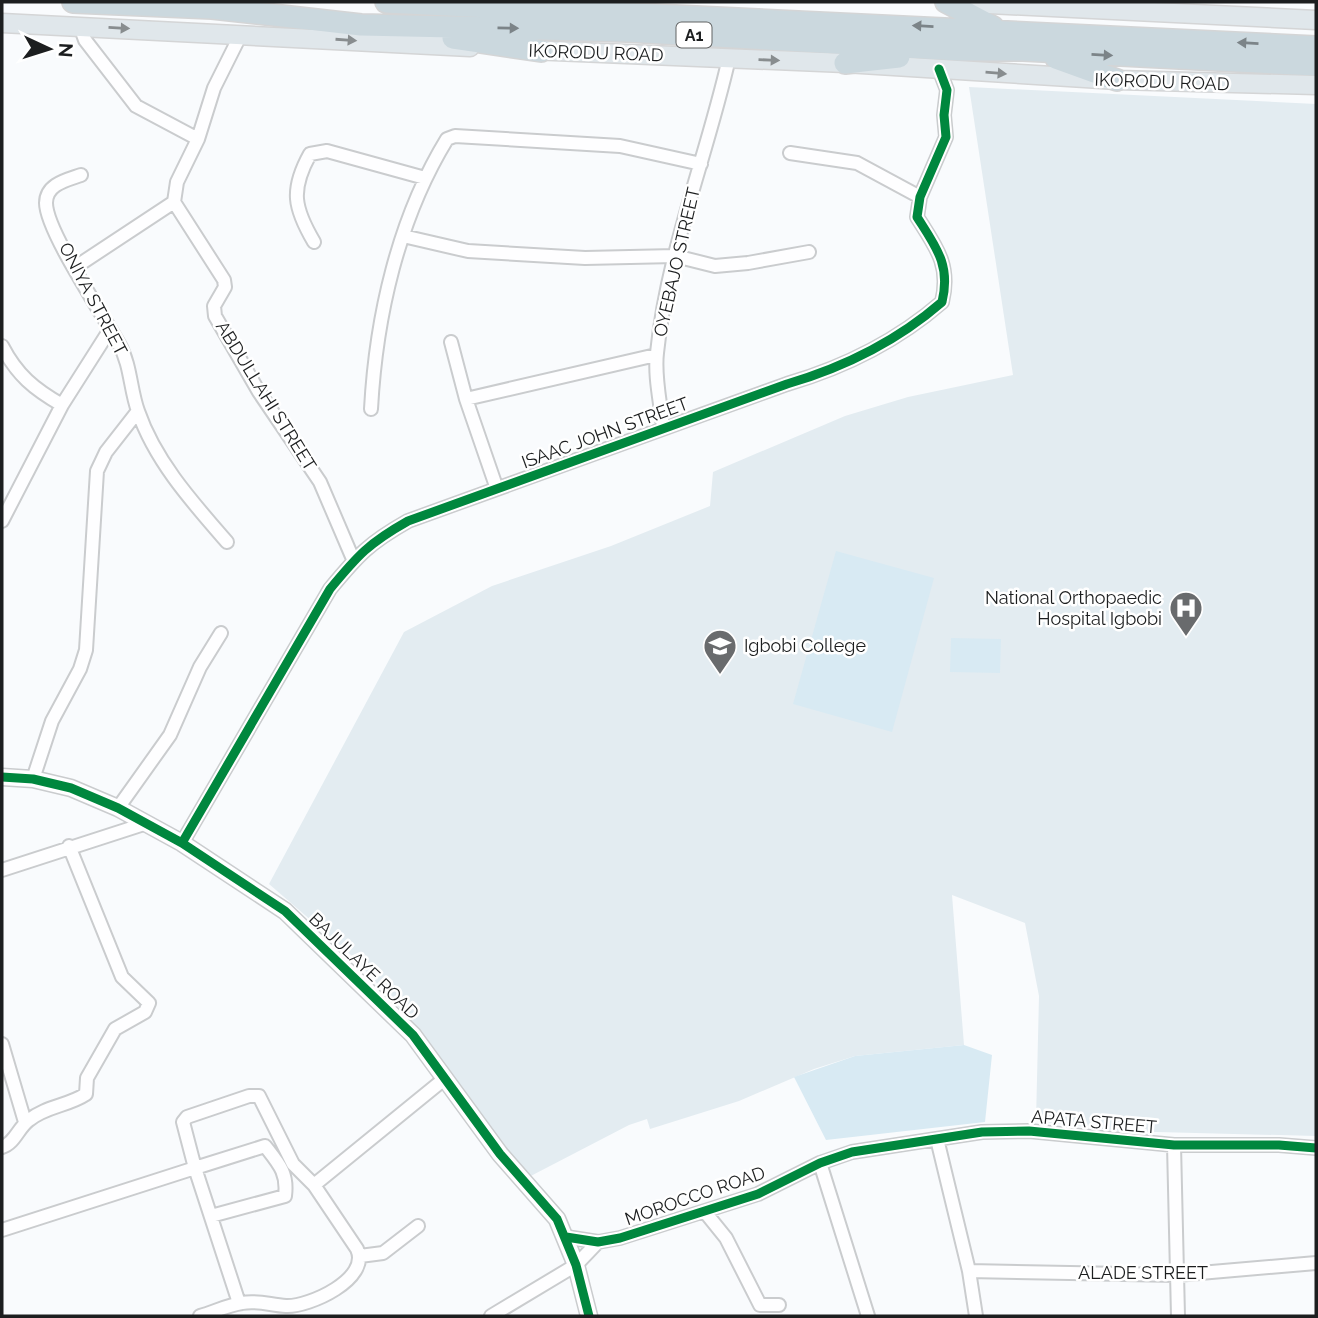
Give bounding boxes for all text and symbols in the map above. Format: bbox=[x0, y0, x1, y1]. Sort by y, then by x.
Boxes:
north arrow bbox=[14, 14, 84, 84]
one-way arrow bbox=[912, 21, 934, 32]
one-way arrow bbox=[497, 22, 519, 34]
road number: A1 bbox=[676, 22, 712, 48]
one-way arrow bbox=[108, 23, 130, 34]
one-way arrow bbox=[335, 35, 357, 46]
one-way arrow bbox=[1237, 37, 1259, 48]
street label: IKORODU ROAD bbox=[528, 40, 664, 65]
text: N bbox=[54, 42, 77, 58]
one-way arrow bbox=[1091, 49, 1113, 60]
one-way arrow bbox=[758, 54, 780, 65]
one-way arrow bbox=[985, 68, 1007, 79]
street label: IKORODU ROAD bbox=[1094, 69, 1230, 94]
street label: OYEBAJO STREET bbox=[649, 185, 704, 339]
street label: ONIYA STREET bbox=[55, 239, 132, 359]
street label: ABDULLAHI STREET bbox=[212, 317, 321, 475]
street label: ISAAC JOHN STREET bbox=[519, 393, 691, 472]
place label: National Orthopaedic Hospital Igbobi bbox=[985, 587, 1162, 629]
hospital icon: National Orthopaedic Hospital Igbobi bbox=[1167, 589, 1205, 638]
school or university icon: Igbobi College bbox=[701, 627, 739, 676]
place label: Igbobi College bbox=[744, 635, 866, 656]
street label: BAJULAYE ROAD bbox=[305, 908, 424, 1023]
street label: APATA STREET bbox=[1030, 1106, 1158, 1137]
street label: MOROCCO ROAD bbox=[622, 1162, 768, 1229]
street label: ALADE STREET bbox=[1078, 1262, 1208, 1283]

